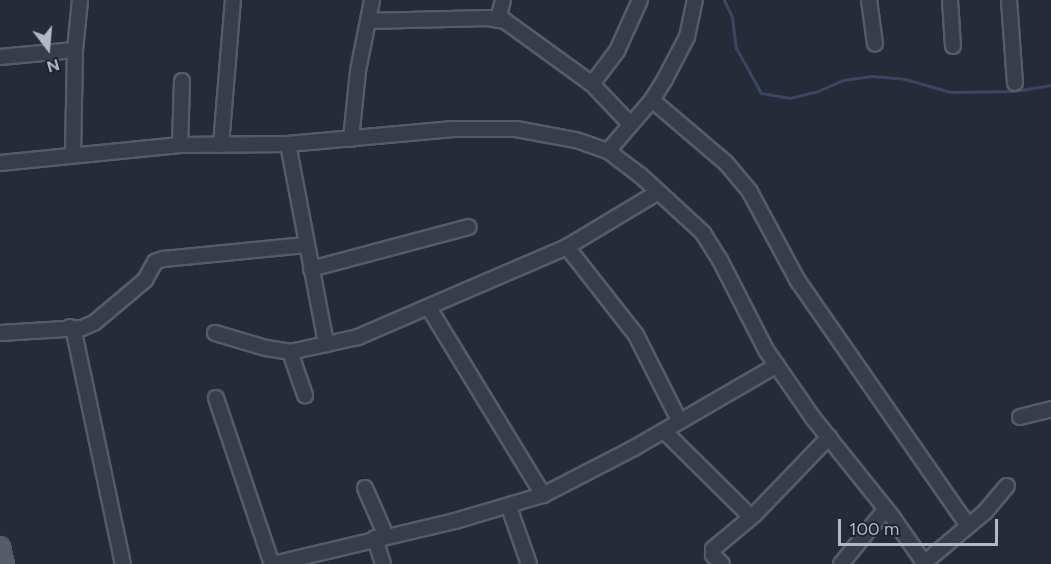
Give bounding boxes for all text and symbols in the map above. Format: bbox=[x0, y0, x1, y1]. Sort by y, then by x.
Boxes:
north arrow bbox=[18, 18, 78, 78]
text: N bbox=[45, 55, 62, 77]
scale bar bbox=[841, 507, 1002, 545]
text: 100 m bbox=[849, 518, 899, 540]

